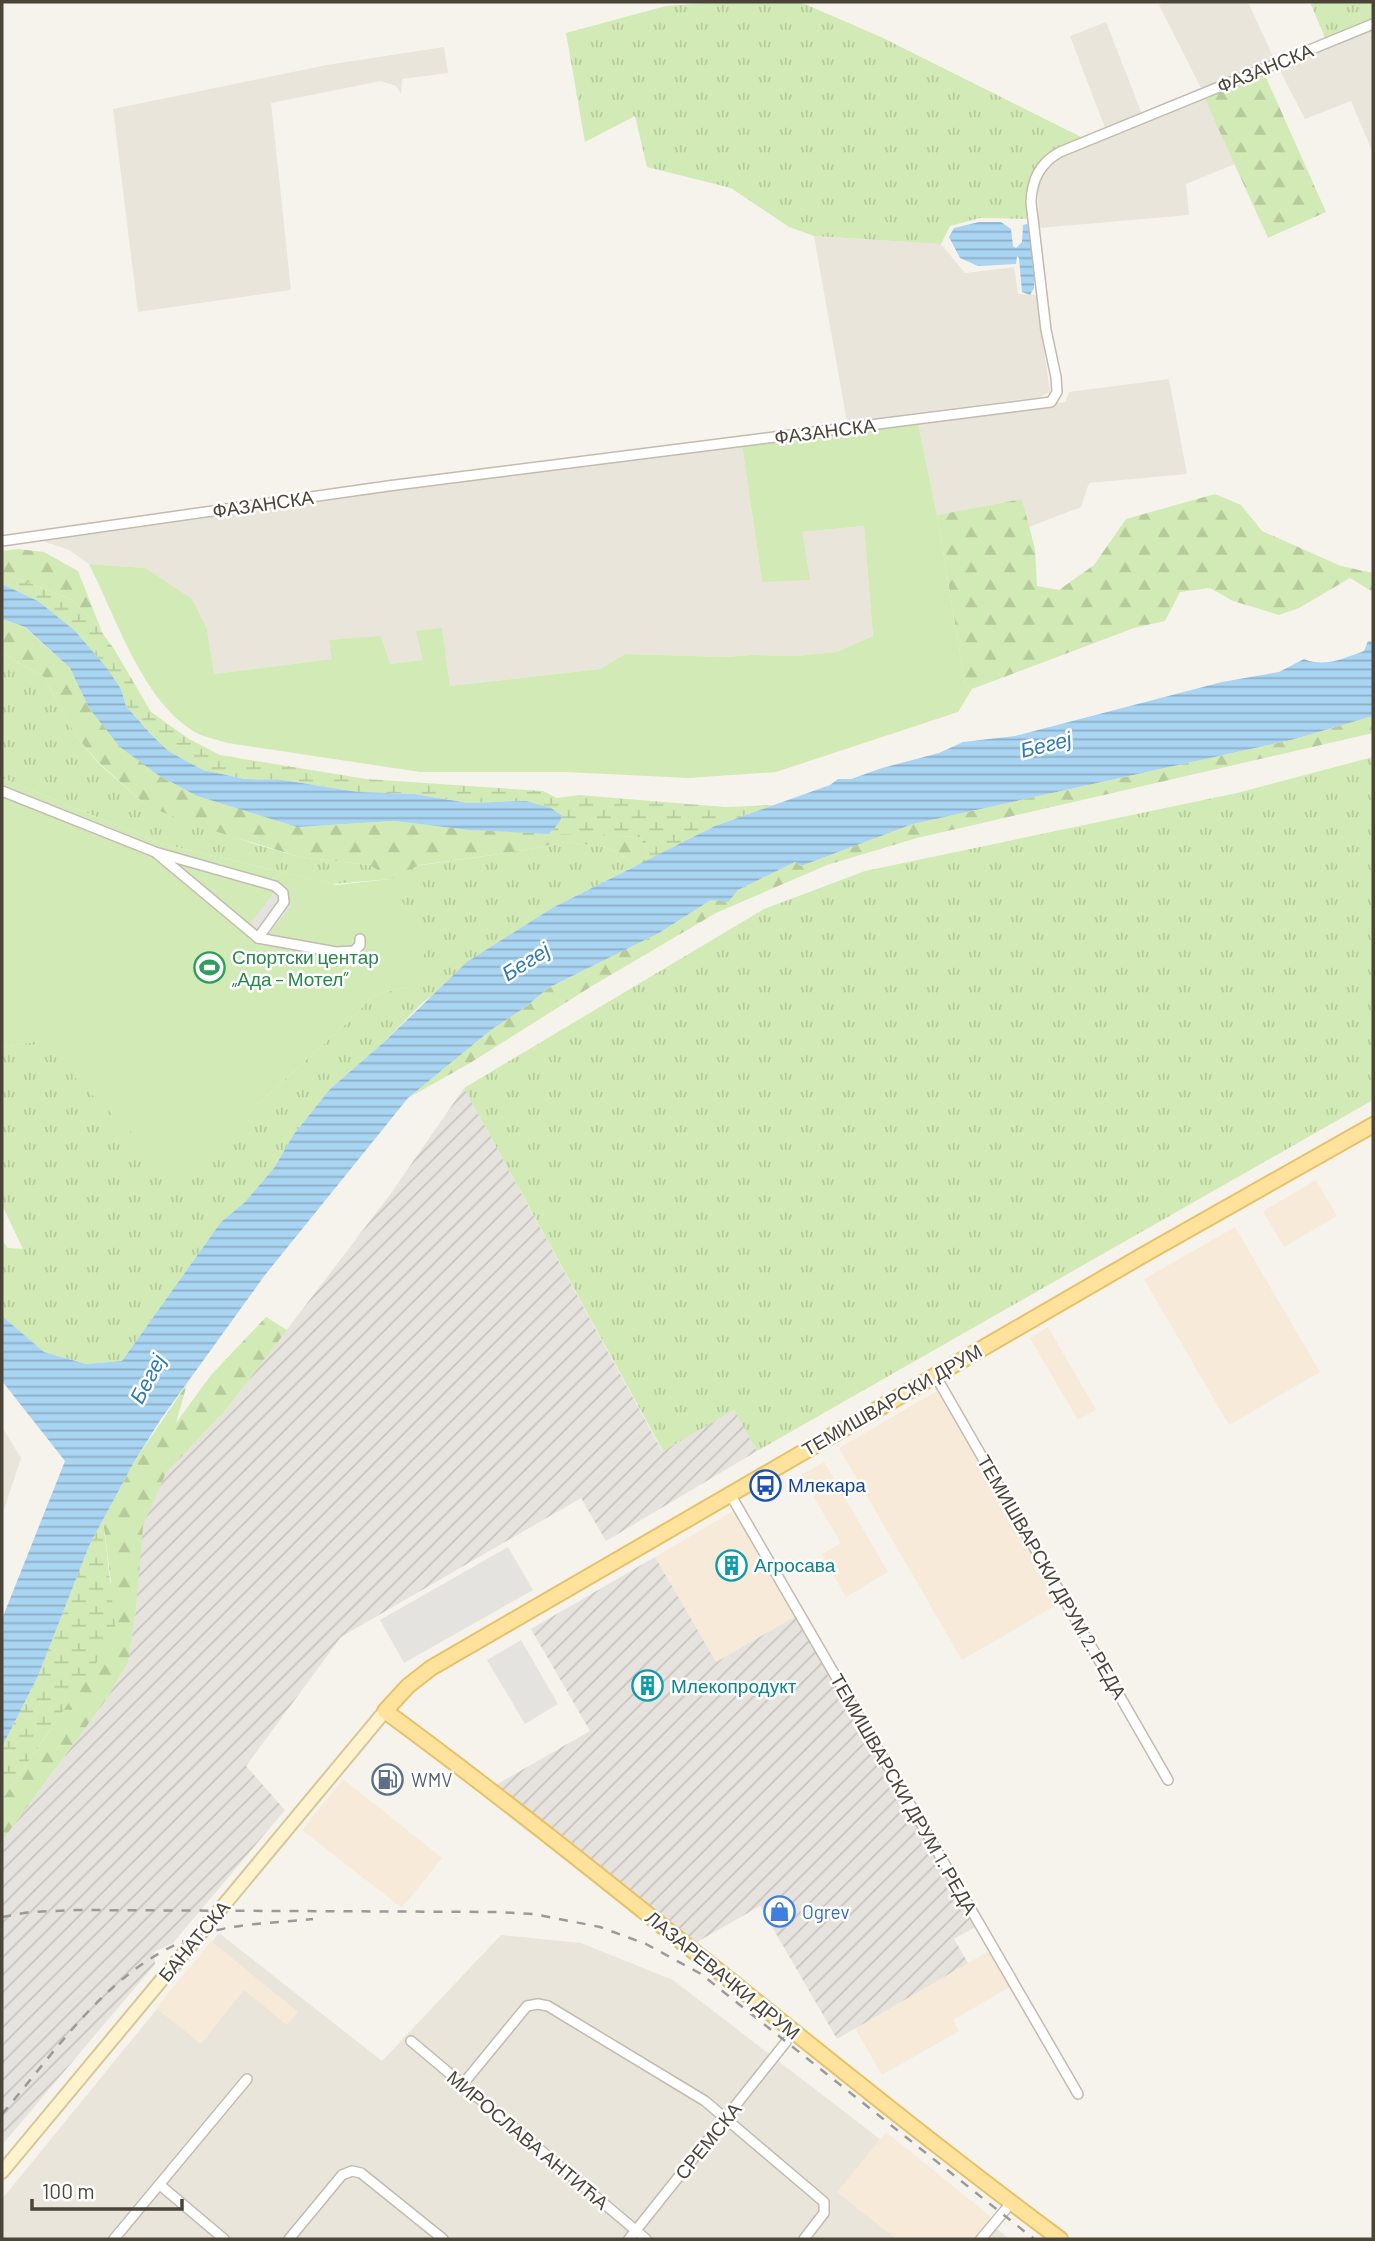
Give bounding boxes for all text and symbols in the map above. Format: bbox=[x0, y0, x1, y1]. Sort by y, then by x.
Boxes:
street label: ФАЗАНСКА bbox=[1213, 38, 1317, 97]
street label: ФАЗАНСКА bbox=[773, 413, 877, 448]
street label: ФАЗАНСКА bbox=[211, 485, 315, 522]
water label: Бегеј bbox=[1017, 725, 1075, 762]
water label: Бегеј bbox=[497, 936, 555, 985]
place label: Спортски центар „Ада – Мотел” bbox=[232, 945, 379, 990]
sports icon: Спортски центар „Ада – Мотел” bbox=[192, 951, 226, 985]
street label: ТЕМИШВАРСКИ ДРУМ bbox=[798, 1339, 986, 1460]
water label: Бегеј bbox=[123, 1348, 170, 1407]
street label: ТЕМИШВАРСКИ ДРУМ 2. РЕДА bbox=[973, 1451, 1132, 1703]
bus stop icon: Млекара bbox=[748, 1468, 782, 1502]
place label: Млекара bbox=[788, 1473, 866, 1496]
building icon: Агросава bbox=[714, 1548, 748, 1582]
place label: Агросава bbox=[754, 1553, 836, 1576]
building icon: Млекопродукт bbox=[631, 1669, 665, 1703]
street label: ТЕМИШВАРСКИ ДРУМ 1. РЕДА bbox=[826, 1669, 983, 1918]
place label: Млекопродукт bbox=[671, 1674, 797, 1697]
fuel station icon: WMV bbox=[371, 1763, 405, 1797]
place label: WMV bbox=[411, 1768, 452, 1791]
street label: БАНАТСКА bbox=[153, 1895, 234, 1986]
shop icon: Ogrev bbox=[762, 1895, 796, 1929]
place label: Ogrev bbox=[802, 1900, 850, 1923]
street label: ЛАЗАРЕВАЧКИ ДРУМ bbox=[642, 1905, 805, 2044]
street label: МИРОСЛАВА АНТИЋА bbox=[443, 2065, 614, 2214]
street label: СРЕМСКА bbox=[670, 2097, 746, 2184]
scale bar bbox=[32, 2168, 182, 2212]
text: 100 m bbox=[42, 2178, 95, 2203]

